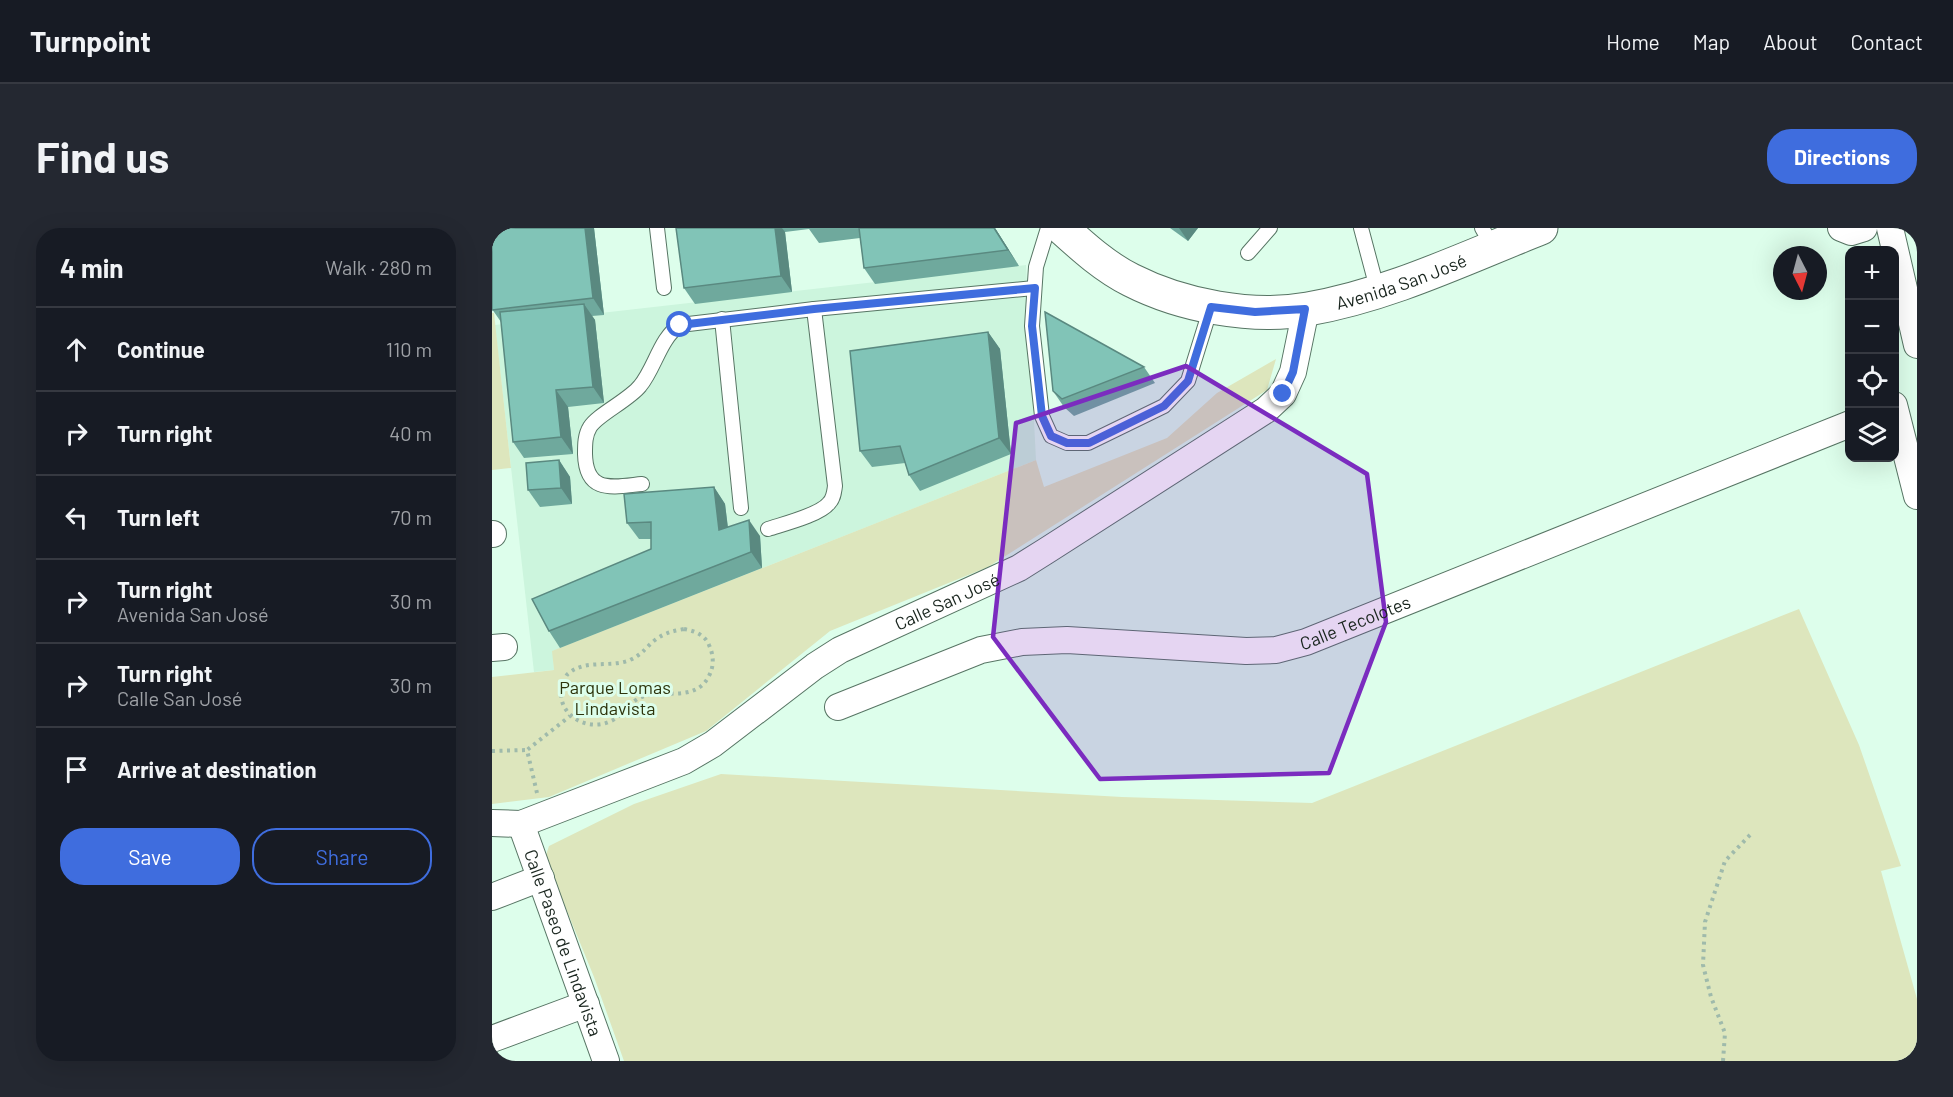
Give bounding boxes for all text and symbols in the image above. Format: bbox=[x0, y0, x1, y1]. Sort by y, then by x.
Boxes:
text: Turnpoint bbox=[30, 24, 151, 58]
text: Home bbox=[1606, 29, 1660, 54]
text: Map bbox=[1693, 29, 1730, 54]
text: About bbox=[1763, 29, 1818, 54]
text: Contact bbox=[1851, 29, 1923, 54]
button: Directions bbox=[1767, 129, 1917, 184]
text: Find us bbox=[36, 131, 169, 181]
north arrow bbox=[1773, 246, 1827, 300]
map controls bbox=[1845, 246, 1899, 462]
button: + bbox=[1845, 246, 1899, 300]
street label: Avenida San José bbox=[1334, 249, 1470, 314]
text: 4 min bbox=[60, 252, 124, 283]
text: Walk · 280 m bbox=[325, 255, 432, 279]
button: − bbox=[1845, 300, 1899, 354]
route start bbox=[666, 311, 692, 337]
icon: ahead bbox=[60, 333, 93, 366]
text: Continue bbox=[117, 336, 205, 362]
text: 110 m bbox=[386, 337, 432, 361]
button: locate bbox=[1845, 354, 1899, 408]
route end bbox=[1269, 380, 1295, 406]
button: layers bbox=[1845, 408, 1899, 462]
icon: right bbox=[60, 417, 93, 450]
text: Turn right bbox=[117, 420, 212, 446]
text: 40 m bbox=[389, 421, 432, 445]
icon: left bbox=[60, 501, 93, 534]
text: Turn left bbox=[117, 504, 200, 530]
text: 70 m bbox=[391, 505, 432, 529]
street label: Calle San José bbox=[891, 568, 1003, 635]
text: Turn right bbox=[117, 576, 212, 602]
icon: right bbox=[60, 585, 93, 618]
text: 30 m bbox=[390, 589, 432, 613]
street label: Calle Tecolotes bbox=[1297, 590, 1414, 654]
text: Avenida San José bbox=[117, 602, 269, 626]
text: Turn right bbox=[117, 660, 212, 686]
icon: right bbox=[60, 669, 93, 702]
text: 30 m bbox=[390, 673, 432, 697]
park label: Parque Lomas Lindavista bbox=[559, 676, 671, 719]
text: Calle San José bbox=[117, 686, 242, 710]
icon: arrive bbox=[60, 753, 93, 786]
text: Arrive at destination bbox=[117, 756, 316, 782]
button: Save bbox=[60, 828, 240, 885]
button: Share bbox=[252, 828, 432, 885]
street label: Calle Paseo de Lindavista bbox=[520, 846, 607, 1039]

